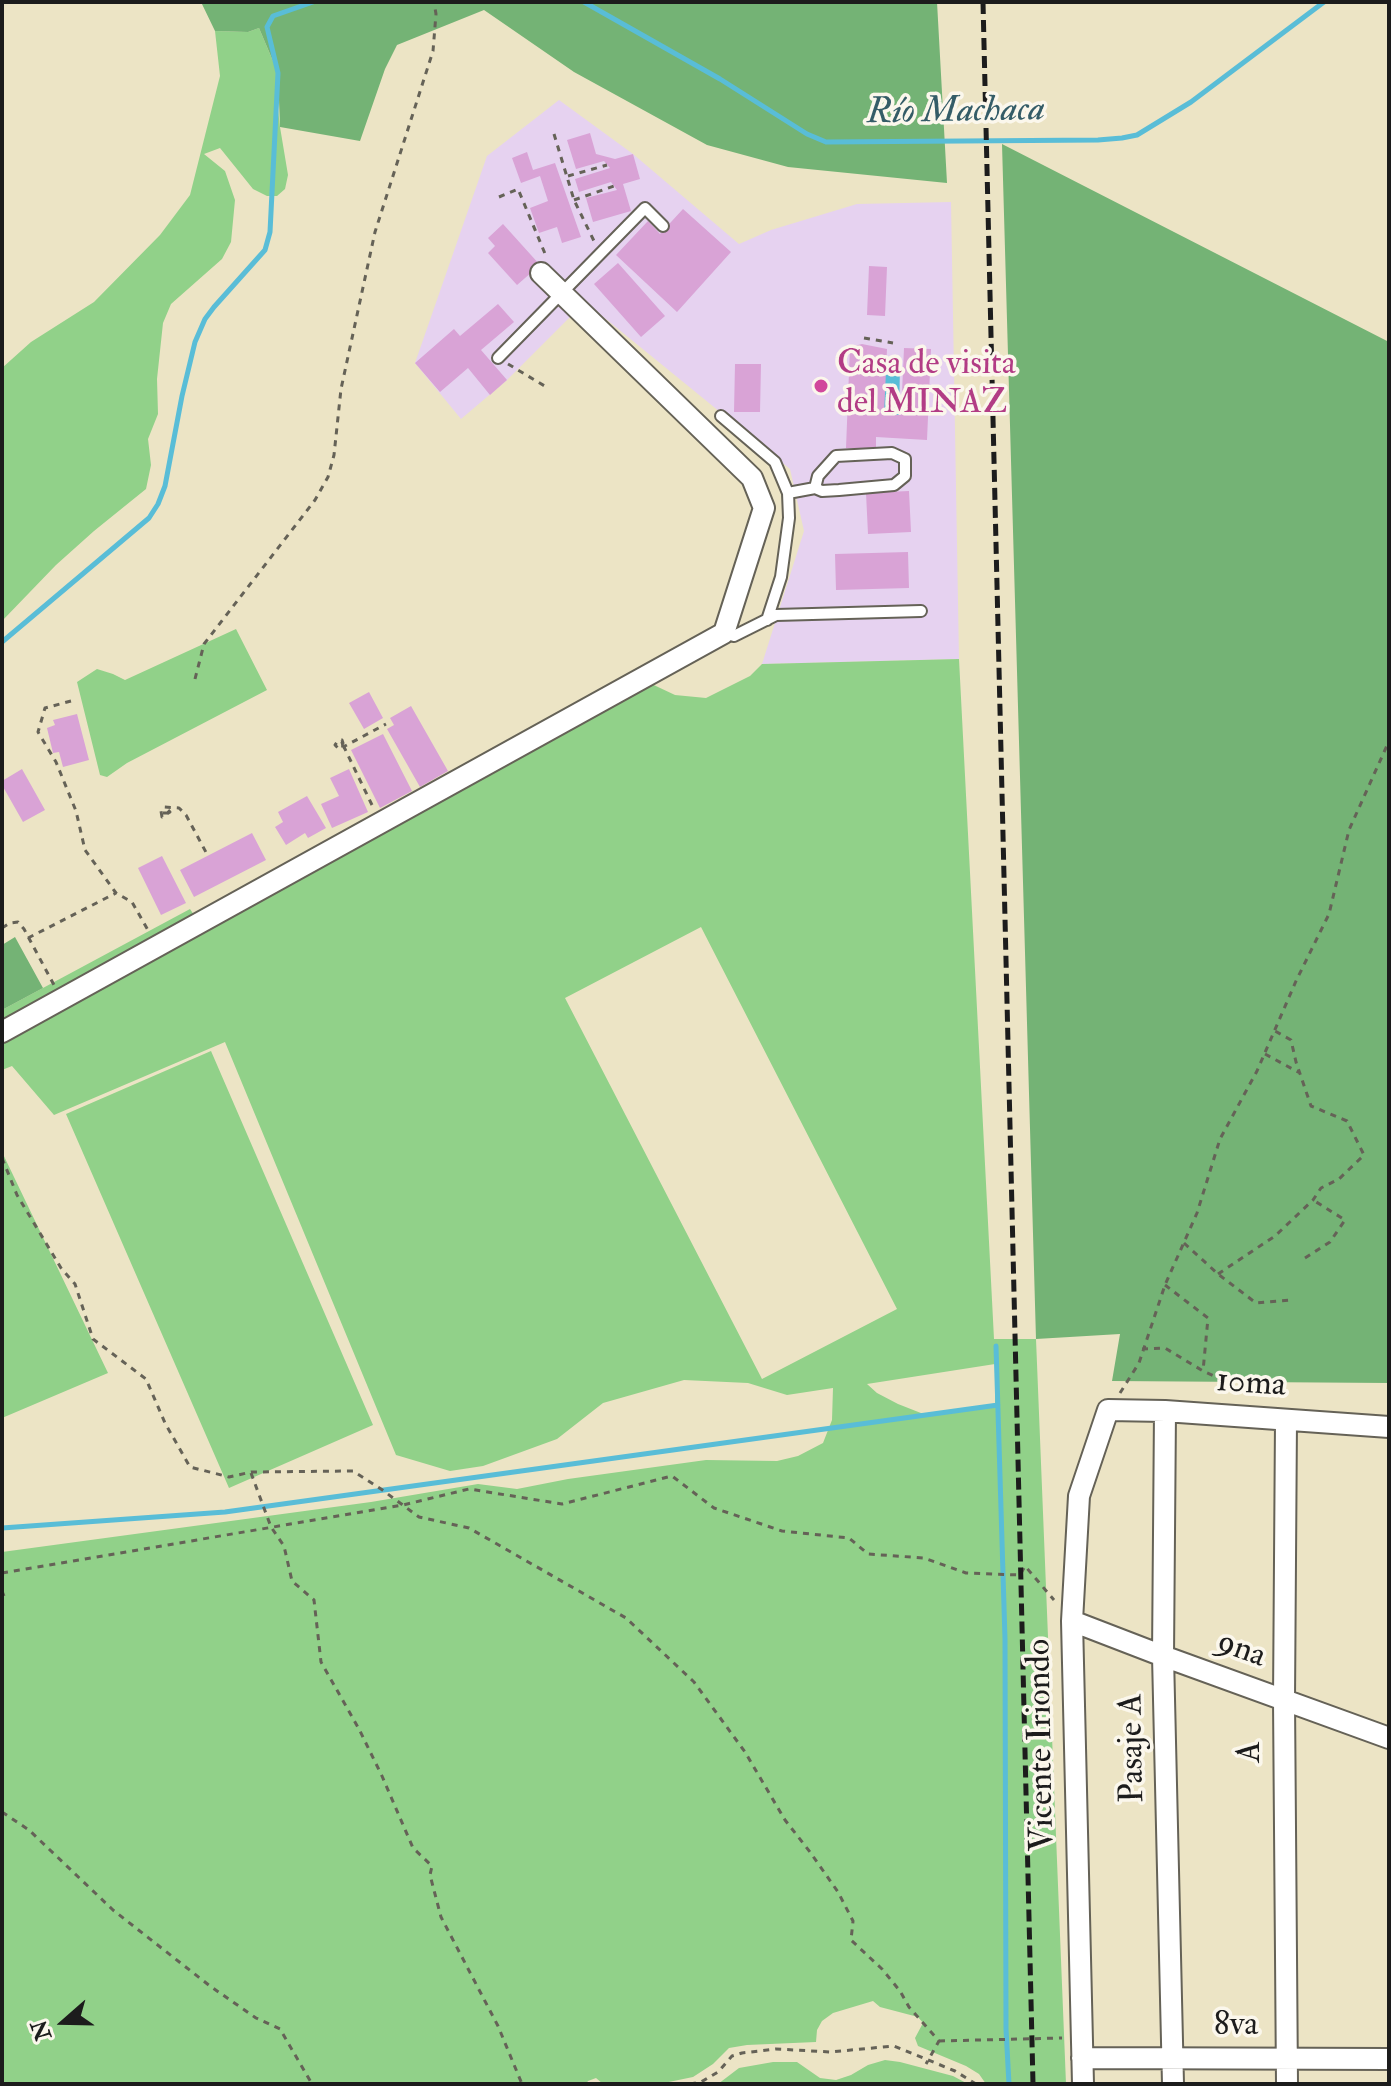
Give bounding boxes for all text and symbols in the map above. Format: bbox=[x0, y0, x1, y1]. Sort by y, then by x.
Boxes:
water label: Río Machaca bbox=[867, 90, 1045, 136]
place label: Casa de visita del MINAZ bbox=[837, 346, 1016, 426]
marker: Casa de visita del MINAZ bbox=[812, 377, 830, 395]
street label: 10ma bbox=[1215, 1362, 1287, 1408]
street label: 9na bbox=[1211, 1623, 1271, 1679]
street label: Vicente Iriondo bbox=[1021, 1638, 1065, 1852]
street label: Pasaje A bbox=[1113, 1693, 1155, 1803]
street label: A bbox=[1232, 1741, 1272, 1763]
north arrow bbox=[24, 1982, 104, 2062]
street label: 8va bbox=[1214, 2007, 1258, 2047]
text: N bbox=[25, 2016, 58, 2044]

